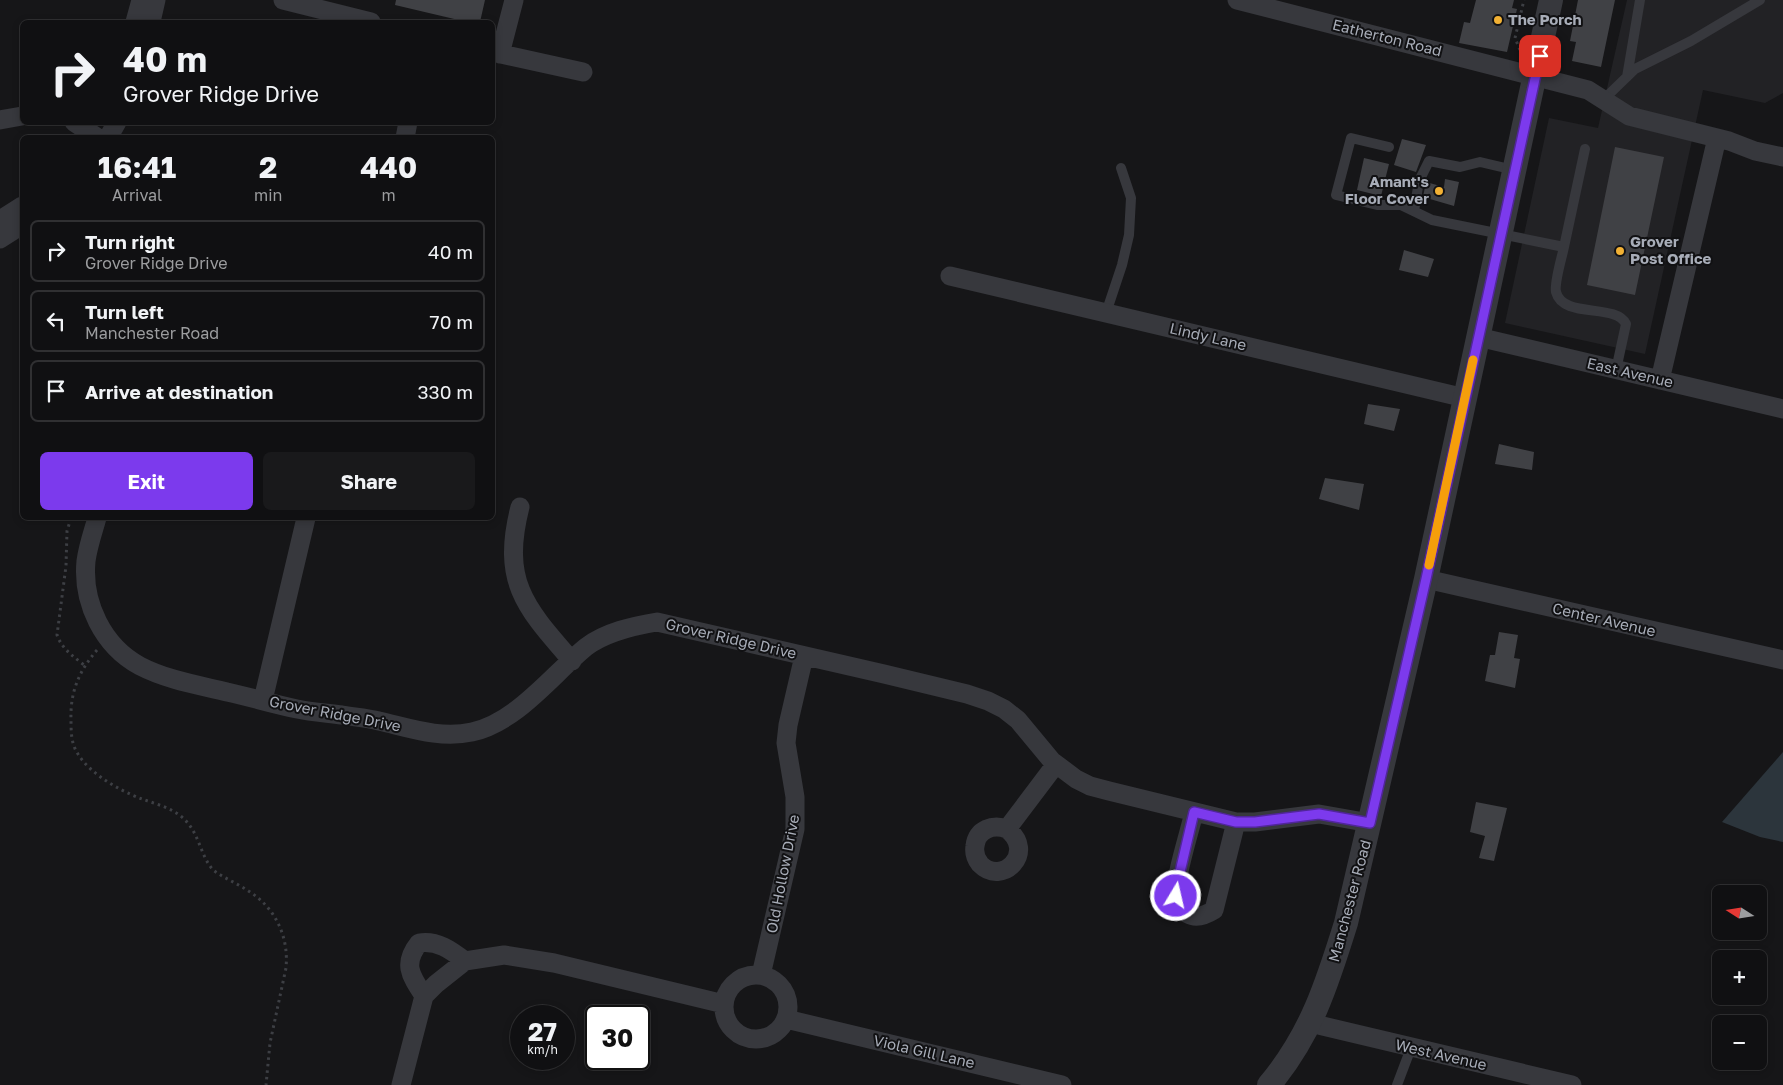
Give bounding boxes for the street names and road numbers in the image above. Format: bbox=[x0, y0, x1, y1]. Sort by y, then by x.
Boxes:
street label: Eatherton Road bbox=[1331, 15, 1444, 59]
street label: Lindy Lane bbox=[1168, 318, 1249, 354]
street label: East Avenue bbox=[1585, 353, 1675, 391]
street label: Center Avenue bbox=[1551, 598, 1658, 640]
street label: Grover Ridge Drive bbox=[664, 614, 799, 662]
street label: Grover Ridge Drive bbox=[268, 691, 403, 735]
street label: Old Hollow Drive bbox=[762, 813, 802, 935]
street label: Manchester Road bbox=[1324, 838, 1374, 964]
street label: Viola Gill Lane bbox=[872, 1031, 977, 1071]
street label: West Avenue bbox=[1394, 1035, 1489, 1073]

